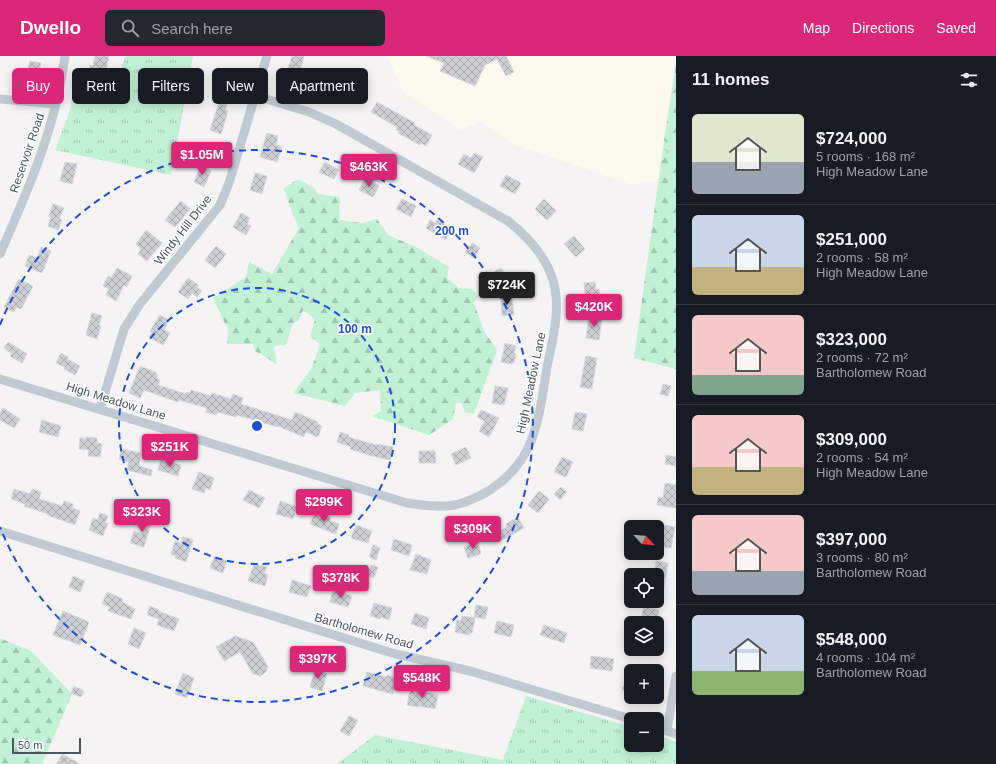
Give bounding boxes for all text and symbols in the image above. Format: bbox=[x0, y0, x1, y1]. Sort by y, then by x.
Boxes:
search box bbox=[105, 10, 385, 46]
text: Dwello bbox=[20, 17, 81, 38]
icon: search bbox=[119, 17, 141, 39]
text: Search here bbox=[151, 20, 233, 37]
text: Map bbox=[803, 20, 830, 36]
text: Directions bbox=[852, 20, 914, 36]
text: Saved bbox=[936, 20, 976, 36]
chip: Buy bbox=[12, 68, 64, 104]
chip: Rent bbox=[72, 68, 130, 104]
chip: Filters bbox=[138, 68, 204, 104]
chip: New bbox=[212, 68, 268, 104]
chip: Apartment bbox=[276, 68, 368, 104]
icon: filters bbox=[958, 69, 980, 91]
text: 11 homes bbox=[692, 70, 770, 89]
street label: Reservoir Road bbox=[7, 111, 47, 195]
text: $724,000 bbox=[816, 129, 887, 148]
icon: home bbox=[724, 130, 772, 178]
pin: $1.05M bbox=[169, 142, 235, 176]
text: $1.05M bbox=[180, 147, 224, 162]
text: 5 rooms · 168 m² bbox=[816, 149, 915, 164]
pin: $463K bbox=[341, 154, 397, 188]
text: $463K bbox=[350, 159, 388, 174]
text: High Meadow Lane bbox=[816, 164, 928, 179]
street label: Windy Hill Drive bbox=[151, 192, 215, 268]
text: 200 m bbox=[435, 224, 469, 238]
text: $251,000 bbox=[816, 230, 887, 249]
icon: home bbox=[724, 231, 772, 279]
text: 2 rooms · 58 m² bbox=[816, 250, 908, 265]
text: High Meadow Lane bbox=[816, 265, 928, 280]
pin: $724K bbox=[479, 272, 535, 306]
text: $724K bbox=[488, 277, 526, 292]
pin: $420K bbox=[566, 294, 622, 328]
text: $420K bbox=[575, 299, 613, 314]
text: 100 m bbox=[338, 322, 372, 336]
text: $323,000 bbox=[816, 330, 887, 349]
street label: High Meadow Lane bbox=[513, 331, 549, 435]
icon: home bbox=[724, 331, 772, 379]
text: 2 rooms · 72 m² bbox=[816, 350, 908, 365]
text: Bartholomew Road bbox=[816, 365, 927, 380]
street label: High Meadow Lane bbox=[65, 379, 168, 423]
centre of rings bbox=[250, 419, 264, 433]
text: $309,000 bbox=[816, 430, 887, 449]
icon: home bbox=[724, 431, 772, 479]
pin: $251K bbox=[142, 434, 198, 468]
text: $251K bbox=[151, 439, 189, 454]
text: 2 rooms · 54 m² bbox=[816, 450, 908, 465]
text: High Meadow Lane bbox=[816, 465, 928, 480]
pin: $299K bbox=[296, 489, 352, 523]
text: $299K bbox=[305, 494, 343, 509]
pin: $323K bbox=[114, 499, 170, 533]
text: $323K bbox=[123, 504, 161, 519]
pin: $309K bbox=[445, 516, 501, 550]
north arrow bbox=[624, 520, 664, 560]
map controls bbox=[624, 520, 664, 752]
text: $309K bbox=[454, 521, 492, 536]
text: $397,000 bbox=[816, 530, 887, 549]
icon: home bbox=[724, 531, 772, 579]
text: 3 rooms · 80 m² bbox=[816, 550, 908, 565]
pin: $378K bbox=[313, 565, 369, 599]
text: Bartholomew Road bbox=[816, 565, 927, 580]
button: locate bbox=[624, 568, 664, 608]
text: $378K bbox=[322, 570, 360, 585]
street label: Bartholomew Road bbox=[313, 610, 415, 652]
button: layers bbox=[624, 616, 664, 656]
text: $548,000 bbox=[816, 630, 887, 649]
icon: home bbox=[724, 631, 772, 679]
pin: $397K bbox=[290, 646, 346, 680]
text: 4 rooms · 104 m² bbox=[816, 650, 915, 665]
text: $397K bbox=[299, 651, 337, 666]
button: + bbox=[624, 664, 664, 704]
pin: $548K bbox=[394, 665, 450, 699]
text: Bartholomew Road bbox=[816, 665, 927, 680]
text: $548K bbox=[403, 670, 441, 685]
button: − bbox=[624, 712, 664, 752]
scale bar bbox=[12, 736, 81, 755]
text: 50 m bbox=[18, 739, 42, 751]

